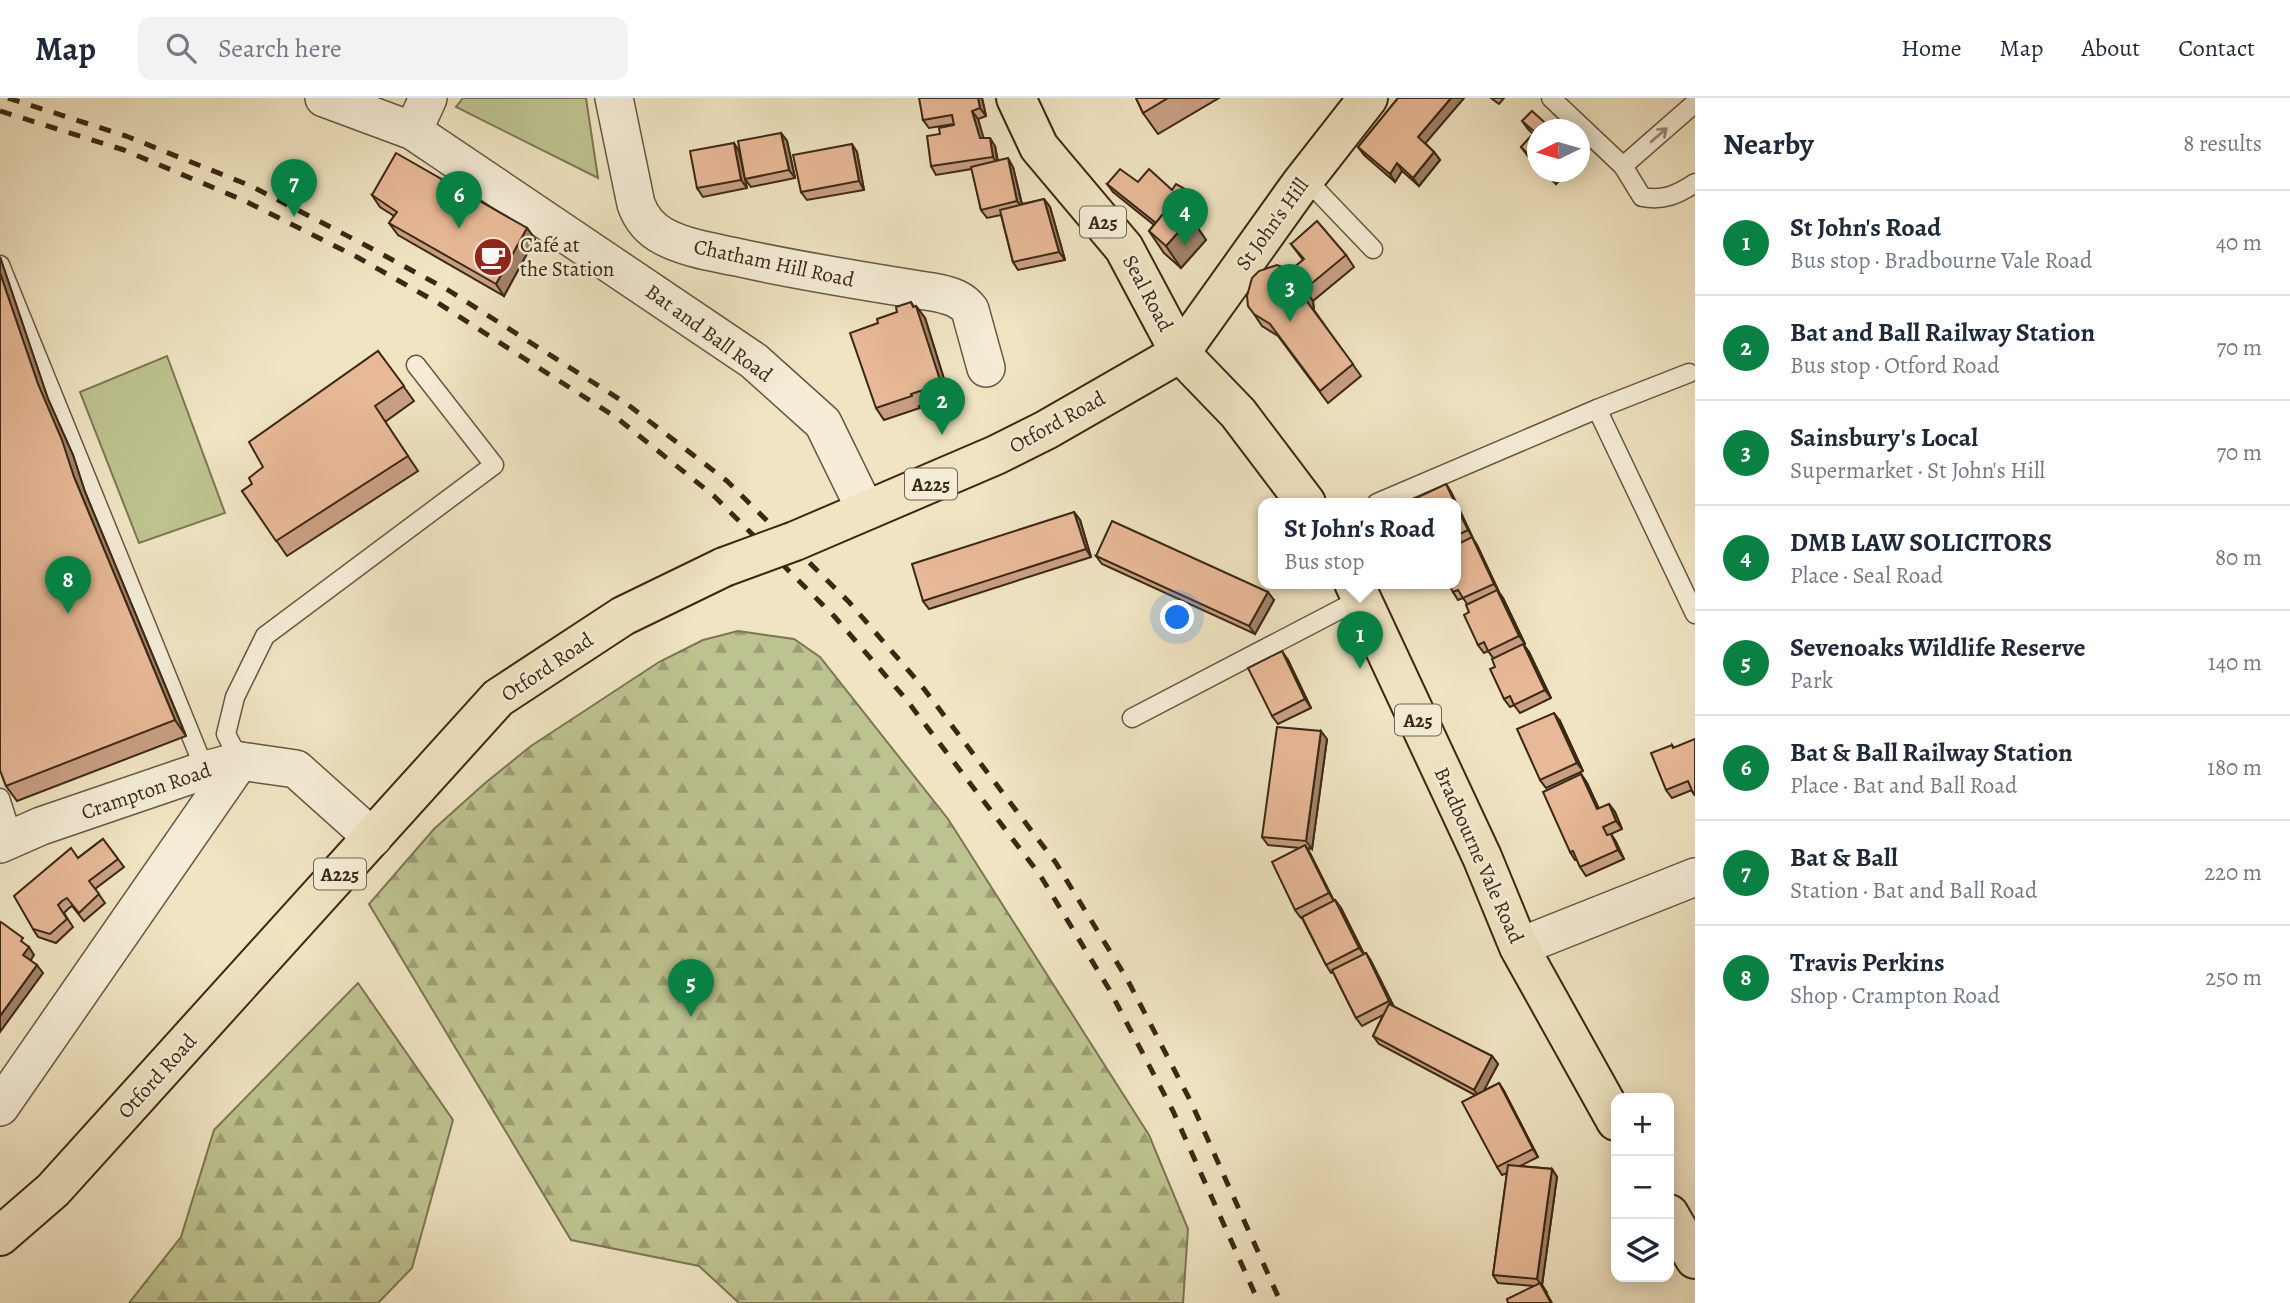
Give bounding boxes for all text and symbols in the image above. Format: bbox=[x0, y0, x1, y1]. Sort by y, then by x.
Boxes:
search box bbox=[138, 17, 628, 80]
text: Map bbox=[35, 26, 96, 71]
icon: search bbox=[162, 29, 200, 67]
text: Search here bbox=[218, 31, 342, 66]
text: Home bbox=[1901, 32, 1962, 64]
text: Map bbox=[2000, 32, 2044, 64]
text: About bbox=[2082, 32, 2140, 64]
text: Contact bbox=[2178, 32, 2255, 64]
north arrow bbox=[1527, 119, 1590, 182]
text: Nearby bbox=[1723, 124, 1814, 164]
one-way arrow bbox=[1650, 127, 1668, 143]
text: 8 results bbox=[2183, 128, 2262, 159]
pin: 7 bbox=[271, 159, 317, 217]
pin: 6 bbox=[436, 171, 482, 229]
street label: St John's Hill bbox=[1229, 172, 1315, 276]
pin: 4 bbox=[1162, 188, 1208, 246]
road number: A25 bbox=[1080, 206, 1126, 238]
text: St John's Road bbox=[1790, 210, 1941, 245]
text: 1 bbox=[1742, 227, 1750, 258]
text: 40 m bbox=[2216, 227, 2262, 258]
place label: Café at the Station bbox=[520, 231, 614, 283]
street label: Chatham Hill Road bbox=[691, 232, 858, 294]
cafe icon: Café at the Station bbox=[472, 236, 514, 278]
text: Bus stop · Bradbourne Vale Road bbox=[1790, 245, 2092, 276]
street label: Seal Road bbox=[1116, 250, 1180, 337]
pin: 3 bbox=[1267, 264, 1313, 322]
street label: Bat and Ball Road bbox=[640, 277, 779, 389]
text: Bat and Ball Railway Station bbox=[1790, 315, 2095, 350]
text: 2 bbox=[1740, 332, 1752, 363]
text: 70 m bbox=[2216, 332, 2262, 363]
text: Bus stop · Otford Road bbox=[1790, 350, 2000, 381]
pin: 2 bbox=[919, 377, 965, 435]
street label: Otford Road bbox=[1004, 384, 1111, 460]
text: Sainsbury's Local bbox=[1790, 420, 1978, 455]
text: 3 bbox=[1741, 437, 1751, 468]
text: 70 m bbox=[2216, 437, 2262, 468]
text: Supermarket · St John's Hill bbox=[1790, 455, 2045, 486]
road number: A225 bbox=[905, 468, 957, 500]
popup bbox=[1258, 498, 1461, 589]
text: St John's Road bbox=[1284, 511, 1435, 546]
text: DMB LAW SOLICITORS bbox=[1790, 525, 2052, 560]
text: 4 bbox=[1741, 542, 1751, 573]
text: 80 m bbox=[2215, 542, 2262, 573]
text: Bus stop bbox=[1284, 546, 1364, 577]
pin: 8 bbox=[45, 556, 91, 614]
text: Place · Seal Road bbox=[1790, 560, 1943, 591]
your location bbox=[1160, 600, 1194, 634]
pin: 1 bbox=[1337, 611, 1383, 669]
street label: Otford Road bbox=[495, 626, 599, 708]
text: Sevenoaks Wildlife Reserve bbox=[1790, 630, 2086, 665]
text: 5 bbox=[1741, 647, 1751, 678]
text: 140 m bbox=[2208, 647, 2262, 678]
text: Park bbox=[1790, 665, 1833, 696]
road number: A25 bbox=[1395, 705, 1441, 736]
text: Bat & Ball Railway Station bbox=[1790, 735, 2073, 770]
text: 6 bbox=[1741, 752, 1751, 783]
text: 180 m bbox=[2207, 752, 2262, 783]
street label: Crampton Road bbox=[77, 755, 215, 826]
street label: Bradbourne Vale Road bbox=[1428, 762, 1531, 948]
text: Place · Bat and Ball Road bbox=[1790, 770, 2017, 801]
text: Bat & Ball bbox=[1790, 840, 1898, 875]
text: 7 bbox=[1741, 857, 1751, 888]
text: 220 m bbox=[2204, 857, 2262, 888]
road number: A225 bbox=[314, 859, 366, 890]
text: Station · Bat and Ball Road bbox=[1790, 875, 2037, 906]
text: Travis Perkins bbox=[1790, 945, 1945, 980]
pin: 5 bbox=[668, 959, 714, 1017]
text: 8 bbox=[1740, 962, 1752, 993]
text: 250 m bbox=[2205, 962, 2262, 993]
text: Shop · Crampton Road bbox=[1790, 980, 2000, 1011]
street label: Otford Road bbox=[111, 1027, 203, 1125]
map controls bbox=[1611, 1093, 1674, 1282]
button: + bbox=[1611, 1093, 1674, 1156]
button: − bbox=[1611, 1156, 1674, 1219]
button: layers bbox=[1611, 1219, 1674, 1282]

